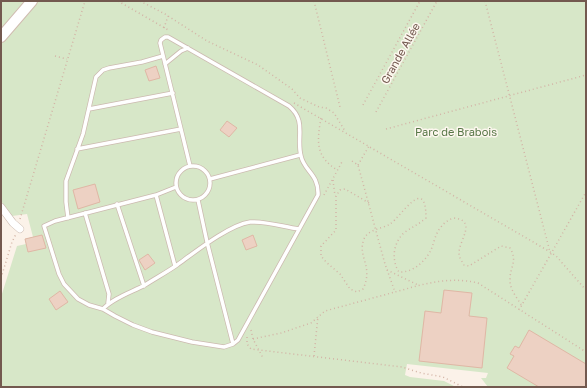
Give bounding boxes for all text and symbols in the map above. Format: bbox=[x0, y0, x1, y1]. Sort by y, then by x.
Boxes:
street label: Grande Allée bbox=[378, 20, 422, 86]
park label: Parc de Brabois bbox=[415, 125, 497, 138]

